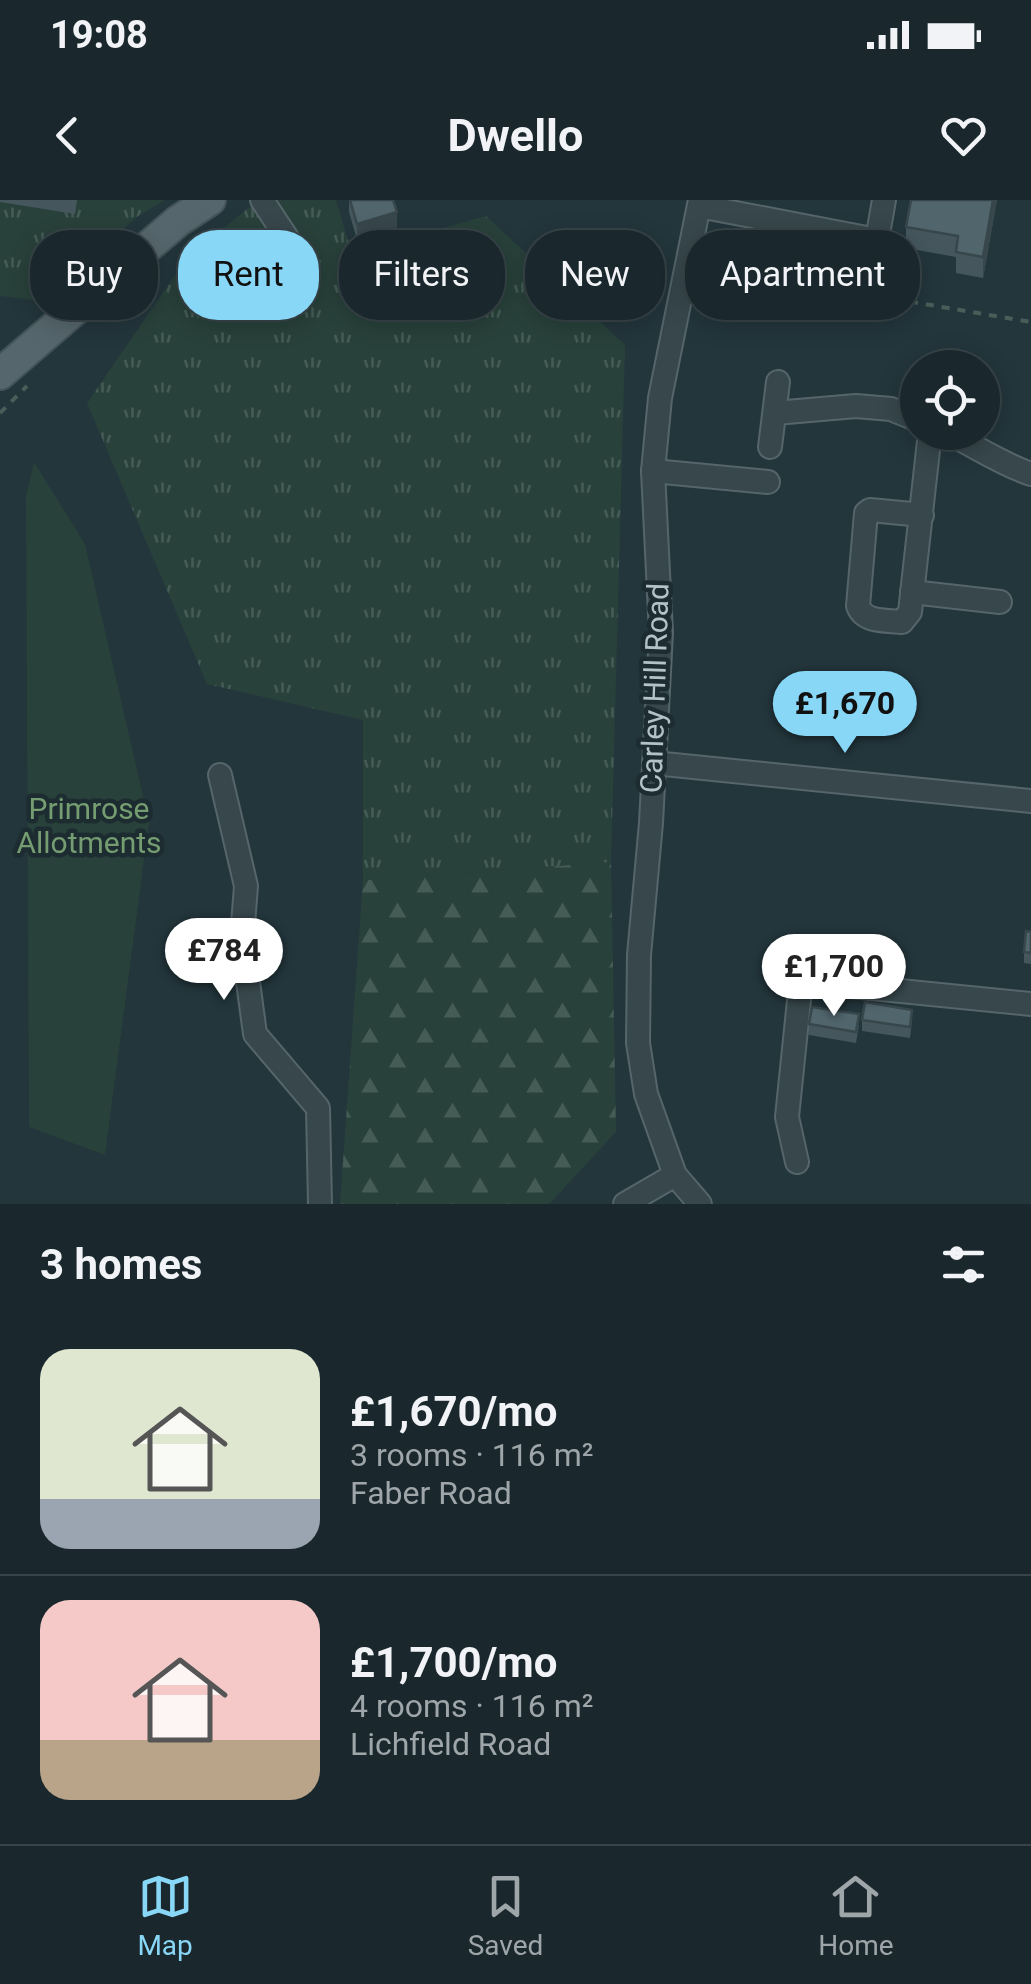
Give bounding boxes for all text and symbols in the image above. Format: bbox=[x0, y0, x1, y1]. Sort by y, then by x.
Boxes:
text: 19:08 bbox=[50, 13, 148, 57]
icon: back bbox=[40, 108, 95, 163]
icon: heart bbox=[936, 108, 991, 163]
text: Dwello bbox=[448, 109, 583, 162]
chip: Buy bbox=[30, 230, 158, 320]
chip: Rent bbox=[178, 230, 319, 320]
chip: Filters bbox=[339, 230, 505, 320]
chip: New bbox=[525, 230, 665, 320]
chip: Apartment bbox=[685, 230, 920, 320]
map controls bbox=[900, 350, 1000, 450]
button: locate bbox=[900, 350, 1000, 450]
street label: Carley Hill Road bbox=[633, 582, 676, 794]
pin: £1,670 bbox=[764, 671, 926, 756]
text: £1,670 bbox=[795, 684, 895, 722]
park label: Primrose Allotments bbox=[16, 791, 162, 860]
pin: £784 bbox=[165, 918, 283, 1003]
text: £784 bbox=[187, 931, 261, 969]
pin: £1,700 bbox=[753, 934, 915, 1019]
text: £1,700 bbox=[784, 947, 884, 985]
icon: filters bbox=[936, 1237, 991, 1292]
text: 3 homes bbox=[40, 1240, 202, 1289]
text: £1,670/mo bbox=[350, 1387, 557, 1436]
icon: home bbox=[120, 1389, 240, 1509]
text: 3 rooms · 116 m² bbox=[350, 1436, 593, 1474]
text: Faber Road bbox=[350, 1474, 512, 1512]
text: £1,700/mo bbox=[350, 1638, 557, 1687]
icon: home bbox=[120, 1640, 240, 1760]
text: 4 rooms · 116 m² bbox=[350, 1687, 593, 1725]
text: Lichfield Road bbox=[350, 1725, 551, 1763]
tab: Map bbox=[137, 1869, 193, 1962]
tab: Saved bbox=[468, 1869, 543, 1962]
tab: Home bbox=[818, 1869, 894, 1962]

